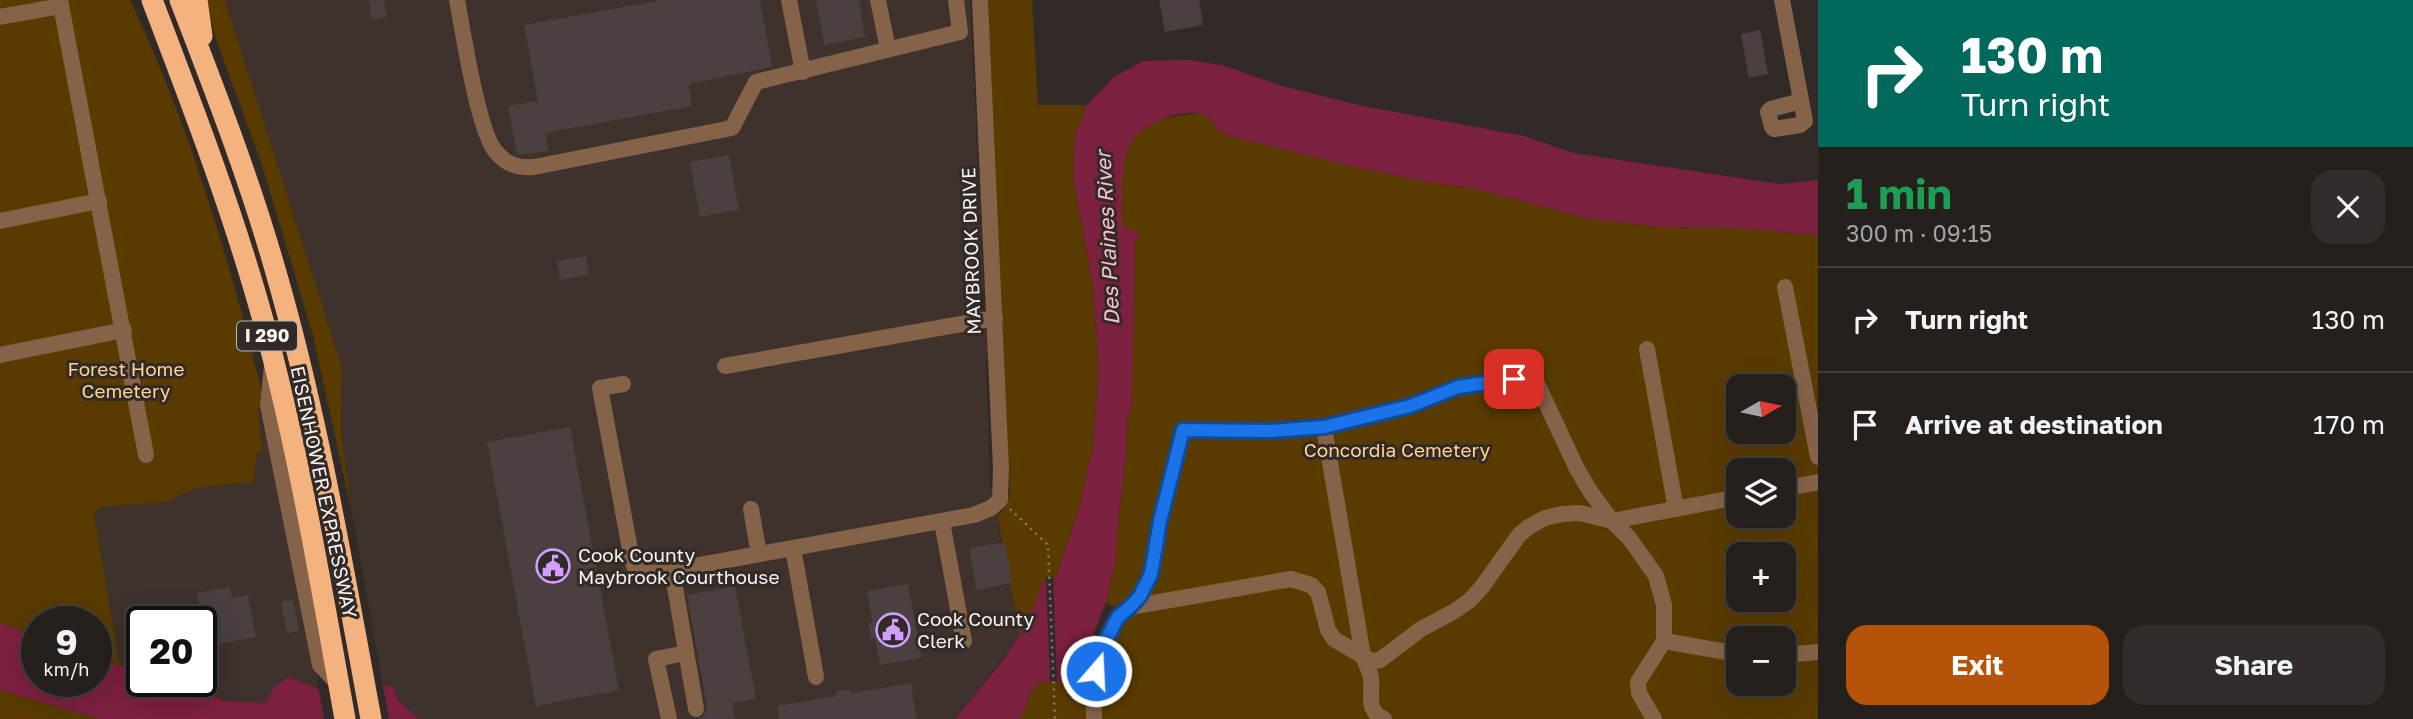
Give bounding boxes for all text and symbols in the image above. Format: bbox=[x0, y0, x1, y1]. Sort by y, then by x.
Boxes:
text: 130 m bbox=[1961, 25, 2103, 84]
icon: right bbox=[1846, 28, 1937, 119]
text: Turn right bbox=[1961, 85, 2110, 123]
water label: Des Plaines River bbox=[1089, 148, 1125, 326]
street label: MAYBROOK DRIVE bbox=[956, 167, 985, 335]
text: 1 min bbox=[1846, 168, 1952, 218]
button: close bbox=[2311, 170, 2385, 244]
text: 300 m · 09:15 bbox=[1846, 219, 1992, 247]
icon: right bbox=[1846, 301, 1884, 339]
text: Turn right bbox=[1905, 304, 2028, 335]
text: 130 m bbox=[2312, 304, 2385, 335]
road number: I 290 bbox=[237, 322, 297, 350]
pin bbox=[1484, 349, 1544, 409]
park label: Forest Home Cemetery bbox=[68, 357, 184, 402]
icon: arrive bbox=[1495, 360, 1533, 398]
street label: EISENHOWER EXPRESSWAY bbox=[287, 364, 362, 620]
north arrow bbox=[1726, 374, 1796, 444]
map controls bbox=[1726, 374, 1796, 696]
icon: arrive bbox=[1846, 406, 1884, 444]
text: Arrive at destination bbox=[1905, 409, 2163, 440]
text: 170 m bbox=[2313, 409, 2385, 440]
park label: Concordia Cemetery bbox=[1304, 438, 1490, 461]
button: layers bbox=[1726, 458, 1796, 528]
button: + bbox=[1726, 542, 1796, 612]
place label: Cook County Maybrook Courthouse bbox=[578, 543, 779, 588]
public building icon: Cook County Maybrook Courthouse bbox=[534, 547, 572, 585]
speed limit sign: 20 bbox=[126, 606, 217, 697]
place label: Cook County Clerk bbox=[917, 607, 1034, 652]
public building icon: Cook County Clerk bbox=[874, 611, 912, 649]
text: 9 bbox=[55, 621, 78, 663]
button: Exit bbox=[1846, 625, 2109, 705]
button: Share bbox=[2123, 625, 2385, 705]
button: − bbox=[1726, 626, 1796, 696]
position arrow bbox=[1059, 634, 1133, 708]
text: km/h bbox=[44, 658, 89, 680]

